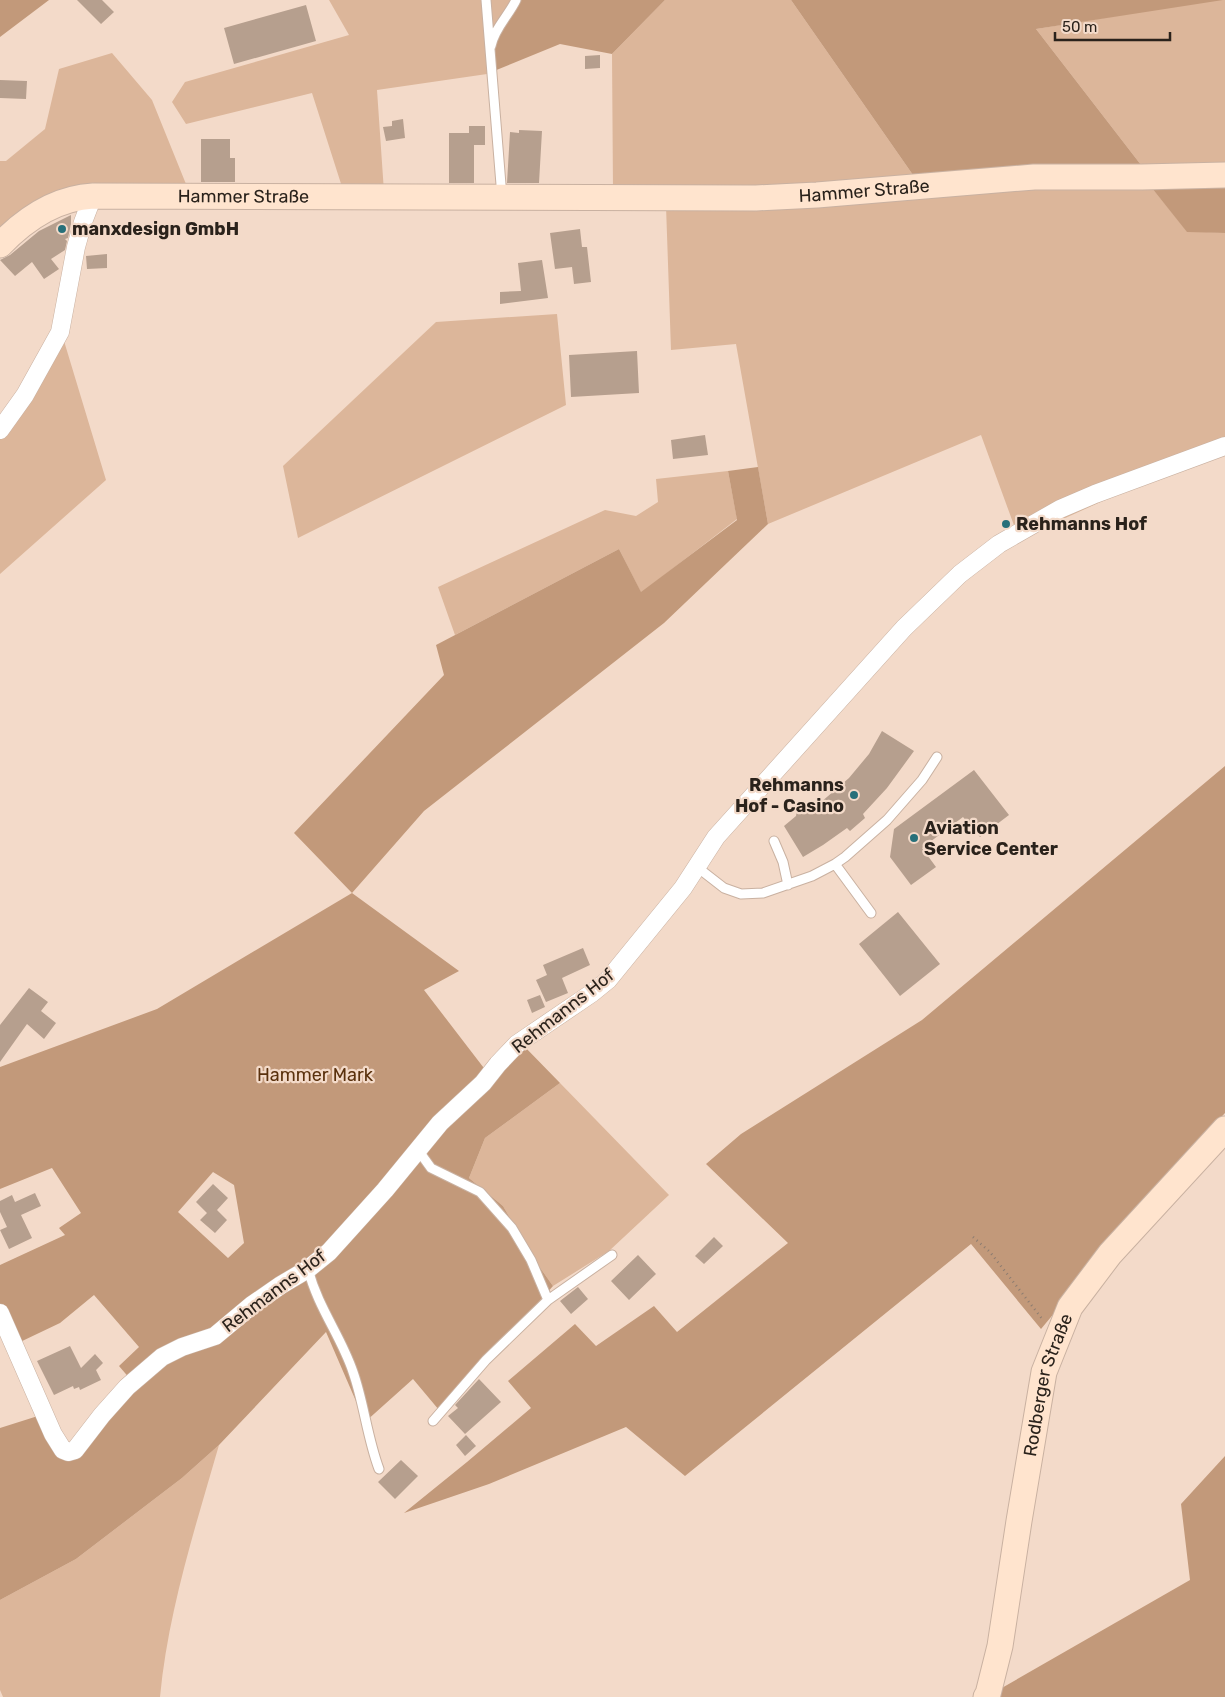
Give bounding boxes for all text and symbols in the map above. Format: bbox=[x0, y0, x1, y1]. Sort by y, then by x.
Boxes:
scale bar bbox=[1055, 10, 1170, 42]
text: 50 m bbox=[1062, 18, 1097, 36]
street label: Hammer Straße bbox=[798, 175, 931, 207]
street label: Hammer Straße bbox=[178, 185, 309, 208]
place label: manxdesign GmbH bbox=[72, 218, 239, 240]
marker: manxdesign GmbH bbox=[56, 223, 68, 235]
place label: Rehmanns Hof bbox=[1016, 513, 1147, 535]
marker: Rehmanns Hof bbox=[1000, 518, 1012, 530]
place label: Rehmanns Hof - Casino bbox=[735, 774, 844, 817]
marker: Rehmanns Hof - Casino bbox=[848, 789, 860, 801]
place label: Aviation Service Center bbox=[924, 817, 1058, 860]
marker: Aviation Service Center bbox=[908, 832, 920, 844]
street label: Rehmanns Hof bbox=[507, 964, 619, 1058]
park label: Hammer Mark bbox=[257, 1064, 374, 1086]
street label: Rehmanns Hof bbox=[218, 1245, 330, 1337]
street label: Rodberger Straße bbox=[1019, 1310, 1077, 1458]

